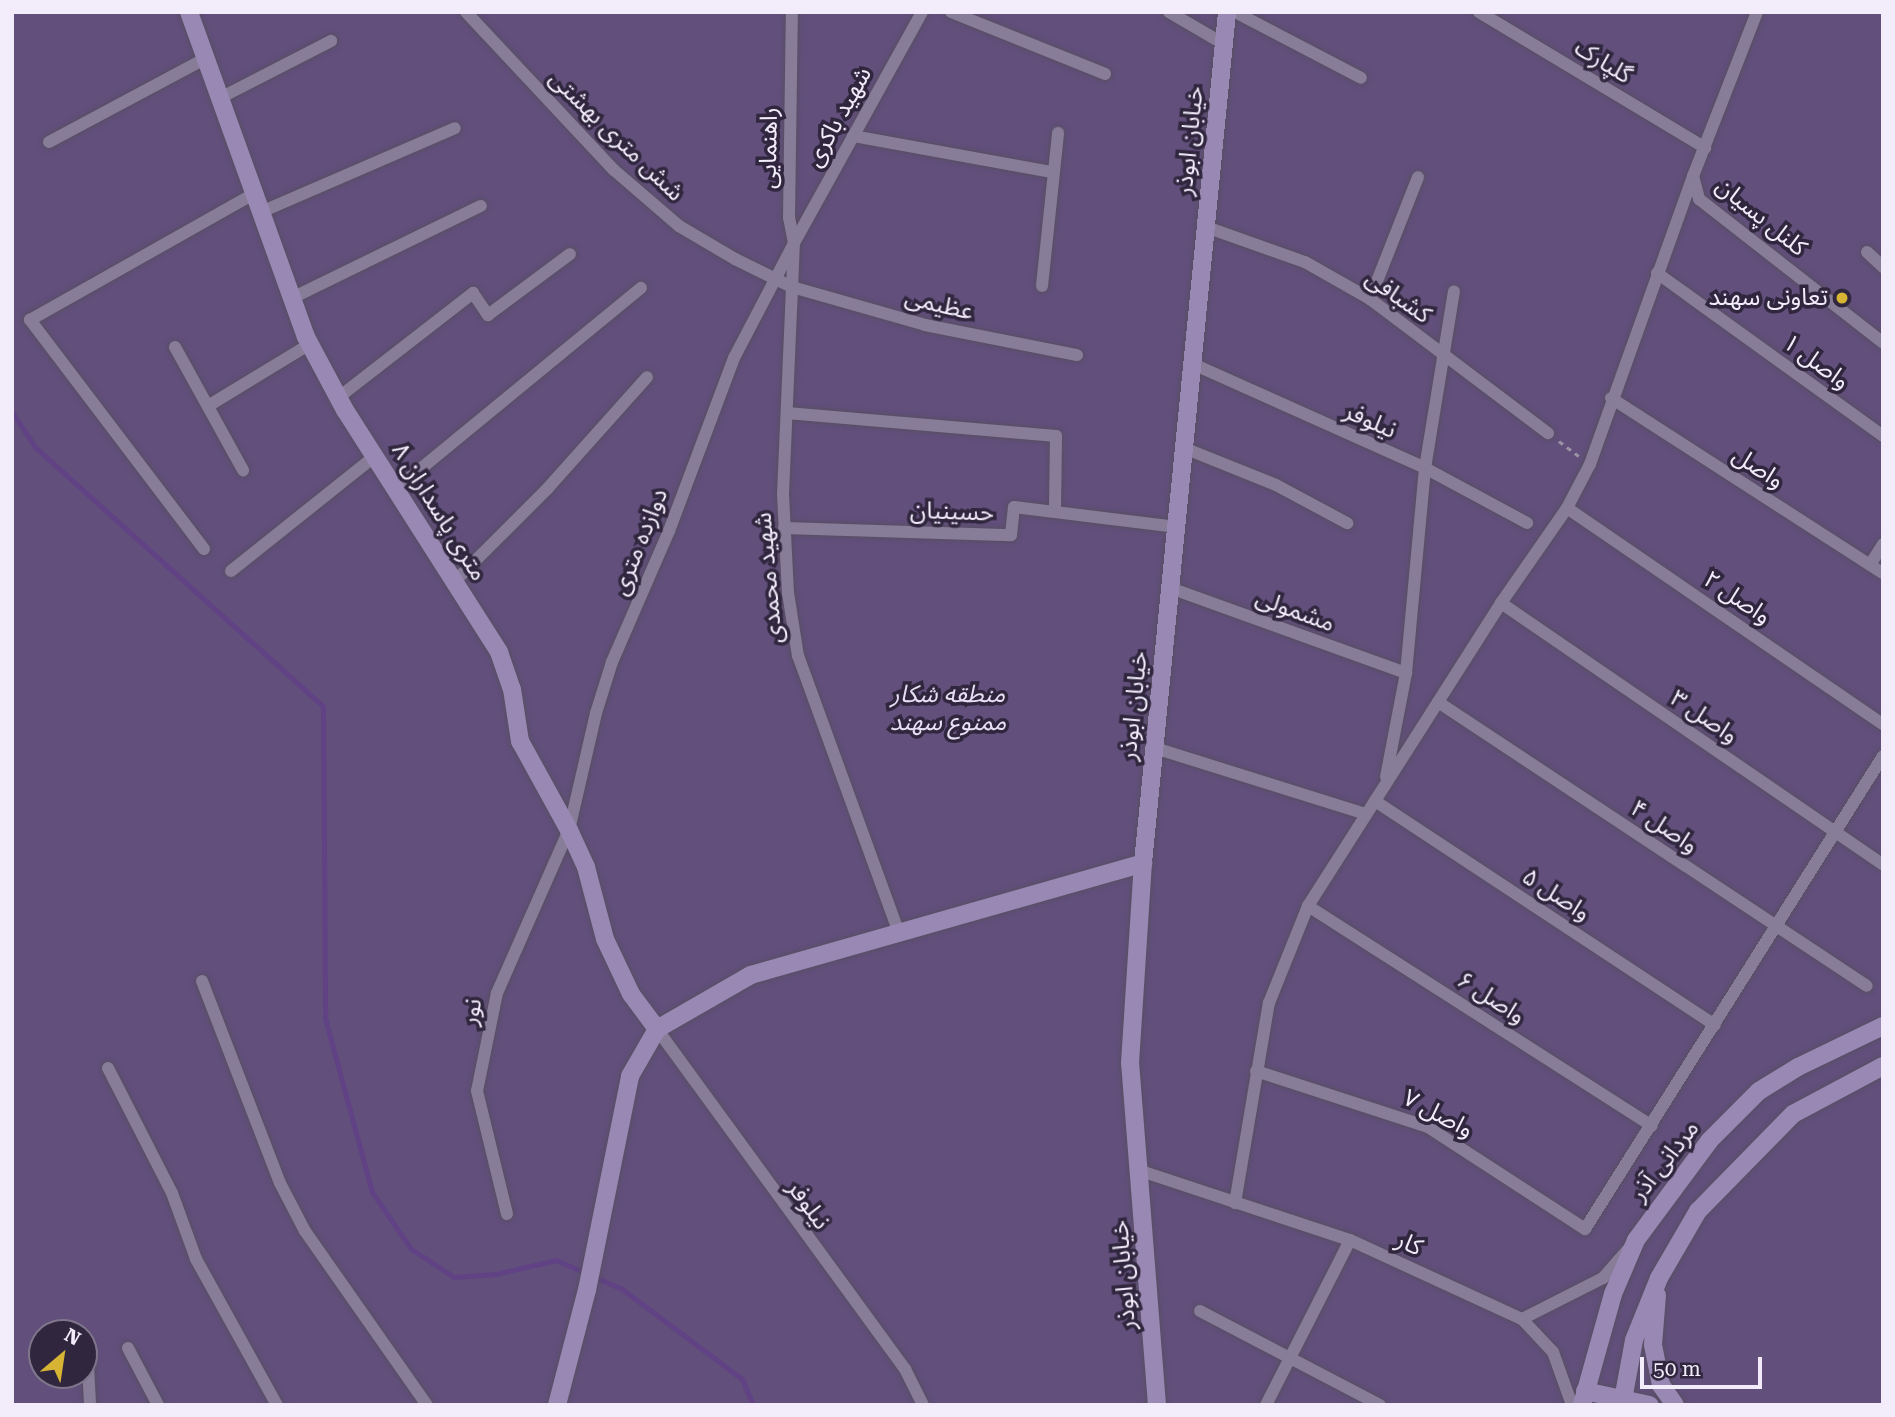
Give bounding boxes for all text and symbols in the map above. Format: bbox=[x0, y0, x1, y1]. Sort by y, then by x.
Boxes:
street label: گلپارک bbox=[1569, 34, 1637, 90]
street label: شهید باکری bbox=[800, 62, 878, 172]
street label: شش متری بهشتی bbox=[543, 64, 689, 208]
street label: خیابان ابوذر bbox=[1170, 85, 1210, 197]
street label: راهنمایی bbox=[754, 107, 784, 189]
street label: کلنل پسیان bbox=[1710, 172, 1812, 262]
street label: کشبافی bbox=[1359, 264, 1437, 330]
street label: عظیمی bbox=[902, 283, 976, 327]
place label: تعاونی سهند bbox=[1708, 284, 1828, 312]
marker: تعاونی سهند bbox=[1834, 290, 1850, 306]
street label: واصل ۱ bbox=[1777, 328, 1855, 396]
street label: نیلوفر bbox=[1339, 397, 1401, 445]
street label: ۸ متری پاسداران bbox=[385, 438, 493, 586]
street label: واصل bbox=[1727, 441, 1789, 495]
street label: دوازده متری bbox=[606, 484, 674, 600]
street label: حسینیان bbox=[909, 496, 995, 528]
street label: شهید محمدی bbox=[749, 511, 789, 645]
street label: واصل ۲ bbox=[1698, 565, 1776, 631]
street label: مشمولی bbox=[1251, 583, 1339, 639]
street label: خیابان ابوذر bbox=[1114, 650, 1154, 762]
park label: منطقه شکار ممنوع سهند bbox=[890, 681, 1006, 737]
street label: واصل ۳ bbox=[1665, 684, 1743, 750]
street label: واصل ۴ bbox=[1625, 794, 1703, 860]
street label: واصل ۵ bbox=[1517, 862, 1595, 928]
street label: واصل ۶ bbox=[1452, 965, 1530, 1031]
street label: نور bbox=[455, 996, 489, 1028]
street label: واصل ۷ bbox=[1398, 1084, 1478, 1144]
street label: مردانی آذر bbox=[1625, 1115, 1705, 1207]
street label: نیلوفر bbox=[780, 1175, 836, 1235]
street label: خیابان ابوذر bbox=[1106, 1219, 1142, 1331]
street label: کار bbox=[1391, 1226, 1427, 1262]
north arrow bbox=[28, 1319, 98, 1389]
text: N bbox=[60, 1323, 84, 1351]
scale bar bbox=[1643, 1344, 1766, 1388]
text: 50 m bbox=[1653, 1357, 1701, 1381]

